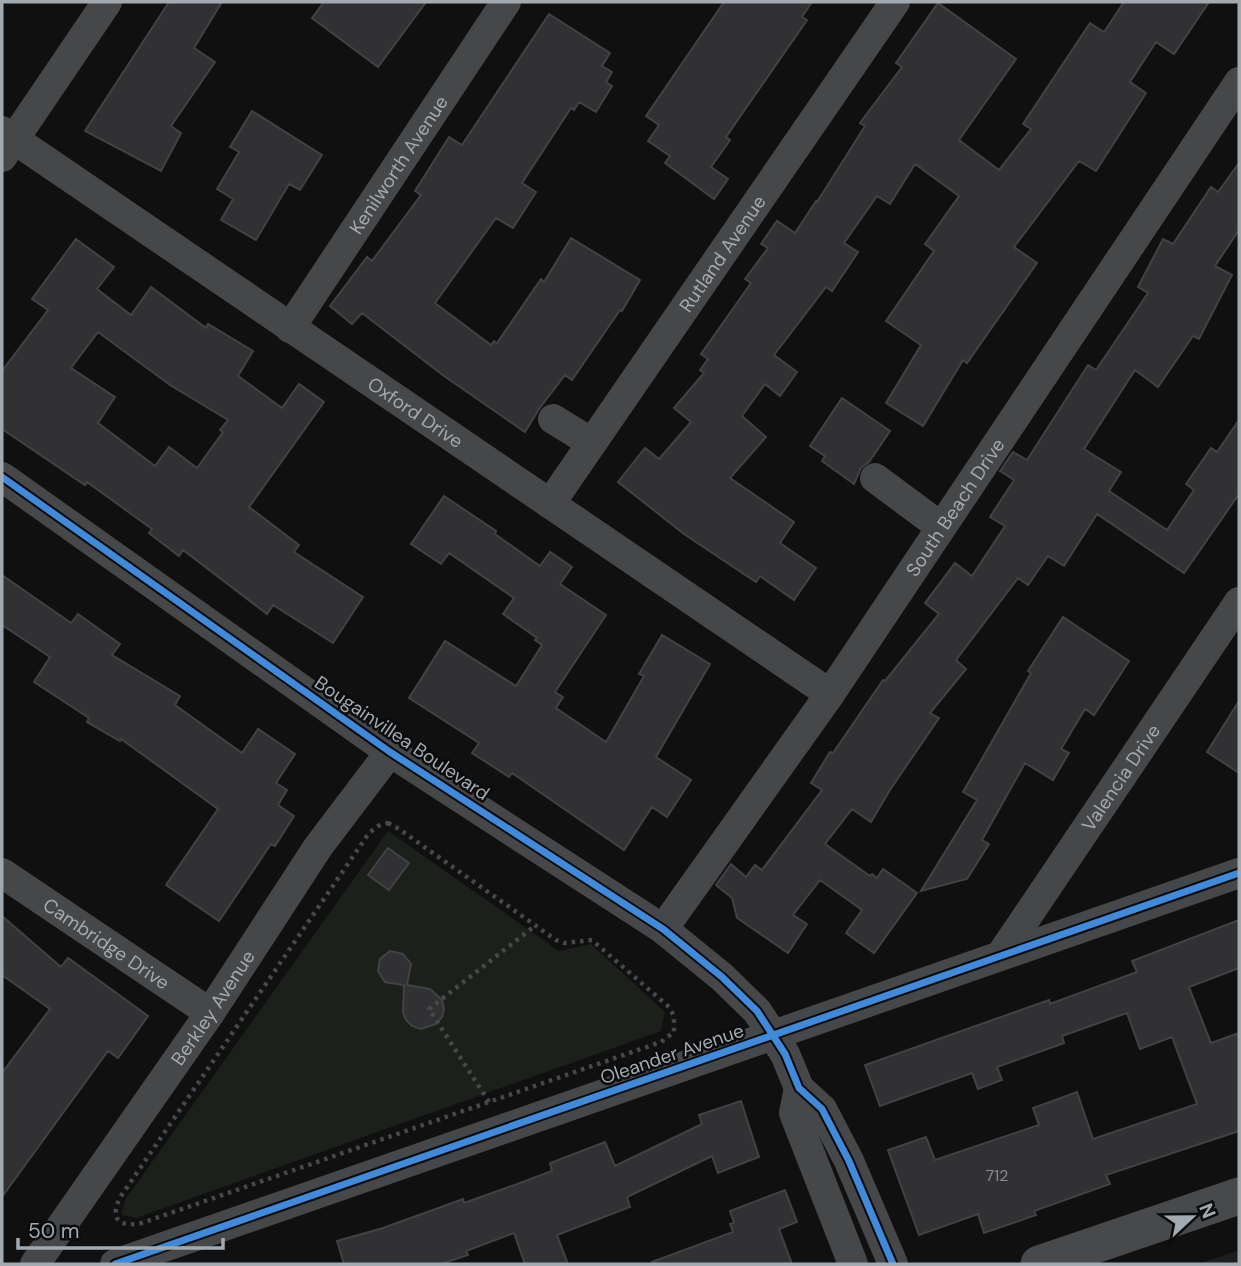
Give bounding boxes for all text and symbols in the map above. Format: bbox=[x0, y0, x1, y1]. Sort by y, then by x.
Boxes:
street label: Kenilworth Avenue bbox=[343, 90, 453, 239]
street label: Rutland Avenue bbox=[673, 190, 771, 317]
street label: Oxford Drive bbox=[363, 371, 468, 453]
street label: South Beach Drive bbox=[900, 433, 1010, 581]
street label: Bougainvillea Boulevard bbox=[310, 670, 494, 806]
street label: Valencia Drive bbox=[1076, 719, 1166, 836]
street label: Cambridge Drive bbox=[38, 892, 175, 995]
street label: Berkley Avenue bbox=[165, 945, 260, 1070]
street label: Oleander Avenue bbox=[597, 1018, 747, 1090]
house number: 712 bbox=[986, 1165, 1008, 1186]
north arrow bbox=[1157, 1182, 1227, 1252]
text: N bbox=[1193, 1200, 1221, 1222]
scale bar bbox=[18, 1206, 222, 1250]
text: 50 m bbox=[28, 1217, 79, 1245]

